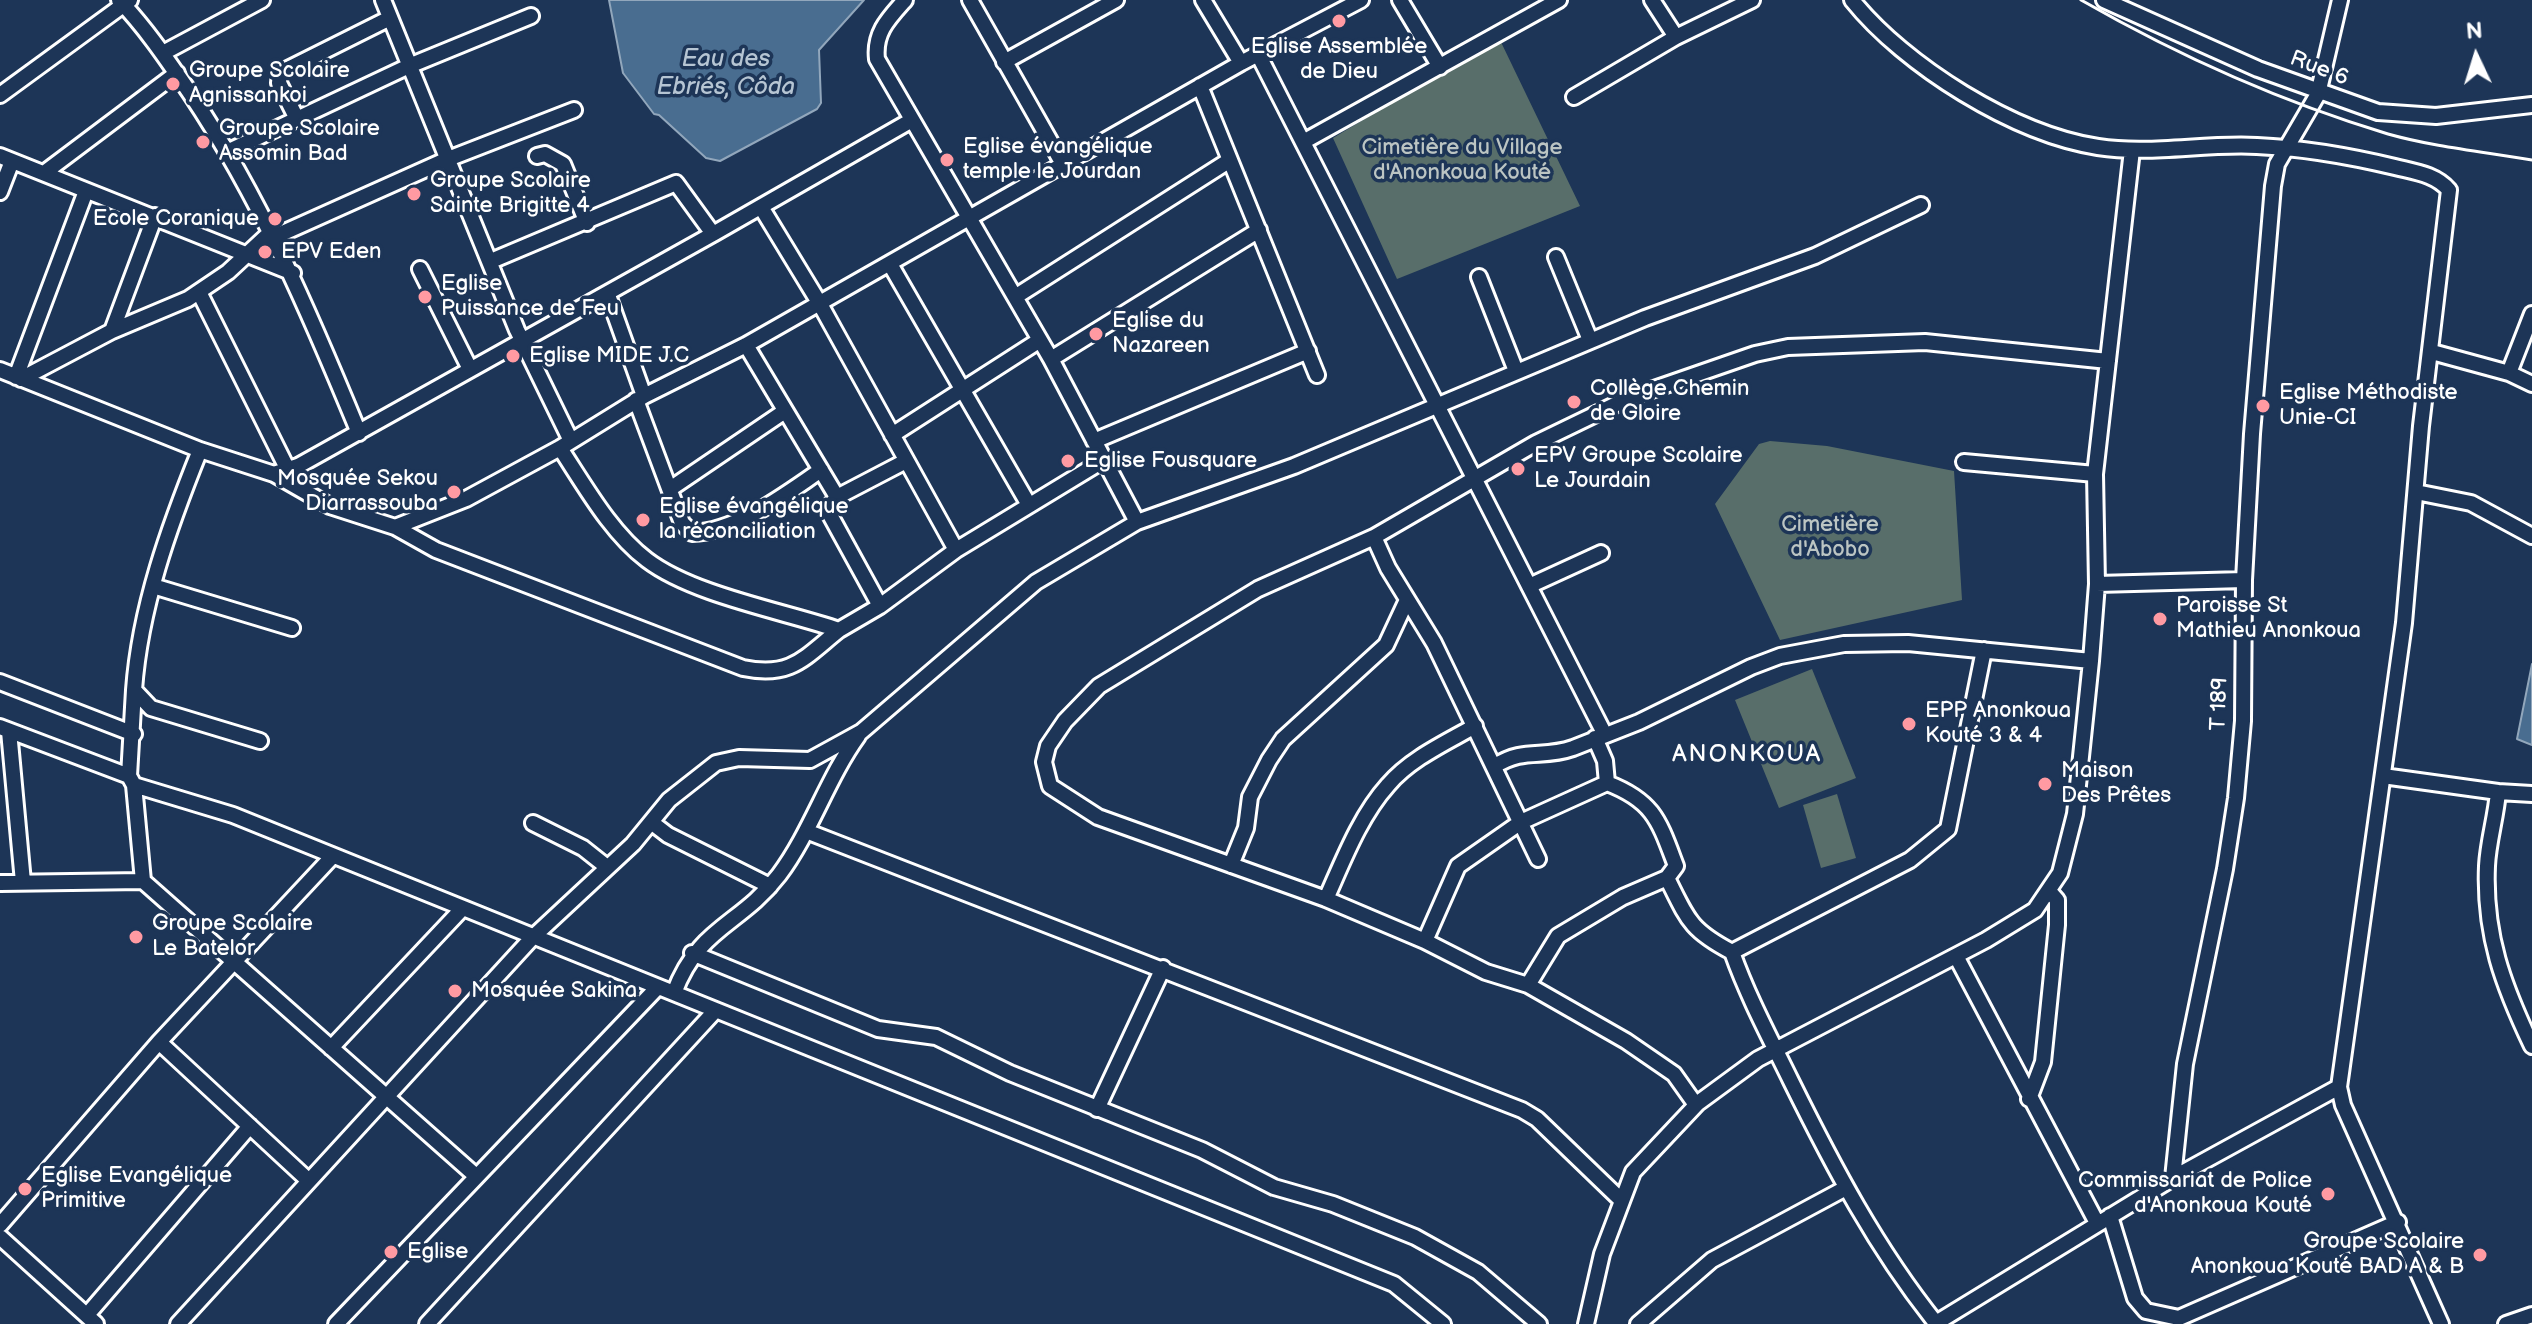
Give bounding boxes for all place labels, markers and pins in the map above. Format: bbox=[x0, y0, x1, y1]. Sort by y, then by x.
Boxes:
marker: Eglise Assemblée de Dieu bbox=[1330, 12, 1348, 30]
place label: Eglise Assemblée de Dieu bbox=[1251, 34, 1427, 86]
place label: Groupe Scolaire Agnissankoi bbox=[189, 58, 350, 110]
marker: Groupe Scolaire Agnissankoi bbox=[164, 75, 182, 93]
place label: Groupe Scolaire Assomin Bad bbox=[219, 116, 380, 168]
marker: Groupe Scolaire Assomin Bad bbox=[194, 133, 212, 151]
place label: Eglise évangélique temple le Jourdan bbox=[963, 134, 1153, 186]
marker: Eglise évangélique temple le Jourdan bbox=[938, 151, 956, 169]
place label: Groupe Scolaire Sainte Brigitte 4 bbox=[430, 168, 591, 220]
marker: Groupe Scolaire Sainte Brigitte 4 bbox=[405, 185, 423, 203]
place label: Ecole Coranique bbox=[93, 206, 259, 232]
marker: Ecole Coranique bbox=[266, 210, 284, 228]
place label: EPV Eden bbox=[281, 239, 381, 265]
marker: EPV Eden bbox=[256, 243, 274, 261]
place label: Eglise Puissance de Feu bbox=[441, 271, 619, 322]
marker: Eglise Puissance de Feu bbox=[416, 288, 434, 306]
place label: Eglise du Nazareen bbox=[1112, 308, 1210, 360]
marker: Eglise du Nazareen bbox=[1087, 325, 1105, 343]
place label: Eglise MIDE J.C bbox=[529, 343, 689, 369]
marker: Eglise MIDE J.C bbox=[504, 347, 522, 365]
place label: Collège Chemin de Gloire bbox=[1590, 376, 1749, 428]
place label: Eglise Méthodiste Unie-CI bbox=[2279, 380, 2458, 432]
marker: Collège Chemin de Gloire bbox=[1565, 393, 1583, 411]
marker: Eglise Méthodiste Unie-CI bbox=[2254, 397, 2272, 415]
place label: EPV Groupe Scolaire Le Jourdain bbox=[1534, 443, 1743, 494]
place label: Eglise Fousquare bbox=[1084, 448, 1257, 474]
marker: Eglise Fousquare bbox=[1059, 452, 1077, 470]
marker: EPV Groupe Scolaire Le Jourdain bbox=[1509, 460, 1527, 478]
place label: Mosquée Sekou Diarrassouba bbox=[277, 466, 438, 518]
marker: Mosquée Sekou Diarrassouba bbox=[445, 483, 463, 501]
place label: Eglise évangélique la réconciliation bbox=[659, 494, 849, 546]
marker: Eglise évangélique la réconciliation bbox=[634, 511, 652, 529]
place label: Paroisse St Mathieu Anonkoua bbox=[2176, 593, 2361, 644]
marker: Paroisse St Mathieu Anonkoua bbox=[2151, 610, 2169, 628]
place label: EPP Anonkoua Kouté 3 & 4 bbox=[1925, 698, 2071, 750]
marker: EPP Anonkoua Kouté 3 & 4 bbox=[1900, 715, 1918, 733]
place label: Maison Des Prêtes bbox=[2061, 758, 2171, 810]
marker: Maison Des Prêtes bbox=[2036, 775, 2054, 793]
place label: Groupe Scolaire Le Batelor bbox=[152, 911, 313, 962]
marker: Groupe Scolaire Le Batelor bbox=[127, 928, 145, 946]
place label: Mosquée Sakina bbox=[471, 978, 637, 1004]
marker: Mosquée Sakina bbox=[446, 982, 464, 1000]
place label: Eglise Evangélique Primitive bbox=[41, 1163, 232, 1214]
place label: Commissariat de Police d'Anonkoua Kouté bbox=[2078, 1168, 2312, 1220]
marker: Eglise Evangélique Primitive bbox=[16, 1180, 34, 1198]
marker: Commissariat de Police d'Anonkoua Kouté bbox=[2319, 1185, 2337, 1203]
place label: Groupe Scolaire Anonkoua Kouté BAD A & B bbox=[2191, 1229, 2464, 1280]
place label: Eglise bbox=[407, 1239, 468, 1265]
marker: Eglise bbox=[382, 1243, 400, 1261]
marker: Groupe Scolaire Anonkoua Kouté BAD A & B bbox=[2471, 1246, 2489, 1264]

